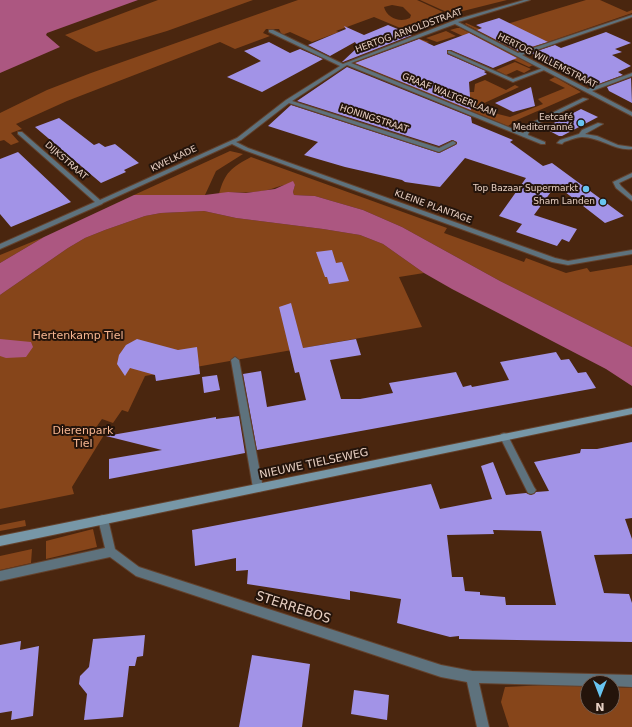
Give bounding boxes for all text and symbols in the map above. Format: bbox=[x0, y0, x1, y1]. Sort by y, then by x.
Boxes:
street label: HERTOG ARNOLDSTRAAT bbox=[354, 7, 464, 55]
street label: HERTOG WILLEMSTRAAT bbox=[496, 31, 598, 91]
street label: GRAAF WALTGERLAAN bbox=[400, 71, 498, 119]
street label: HONINGSTRAAT bbox=[338, 103, 410, 135]
place label: Eetcafé Mediterranné bbox=[513, 113, 573, 134]
marker: Eetcafé Mediterranné bbox=[576, 118, 586, 128]
street label: DIJKSTRAAT bbox=[43, 140, 89, 182]
street label: KWELKADE bbox=[149, 144, 199, 174]
place label: Top Bazaar Supermarkt bbox=[473, 184, 578, 194]
marker: Top Bazaar Supermarkt bbox=[581, 184, 591, 194]
street label: KLEINE PLANTAGE bbox=[393, 188, 473, 226]
place label: Sham Landen bbox=[533, 197, 595, 207]
marker: Sham Landen bbox=[598, 197, 608, 207]
park label: Hertenkamp Tiel bbox=[33, 329, 123, 343]
park label: Dierenpark Tiel bbox=[53, 424, 113, 450]
street label: NIEUWE TIELSEWEG bbox=[258, 446, 370, 482]
street label: STERREBOS bbox=[254, 589, 332, 627]
north arrow bbox=[580, 675, 620, 715]
text: N bbox=[595, 700, 605, 713]

